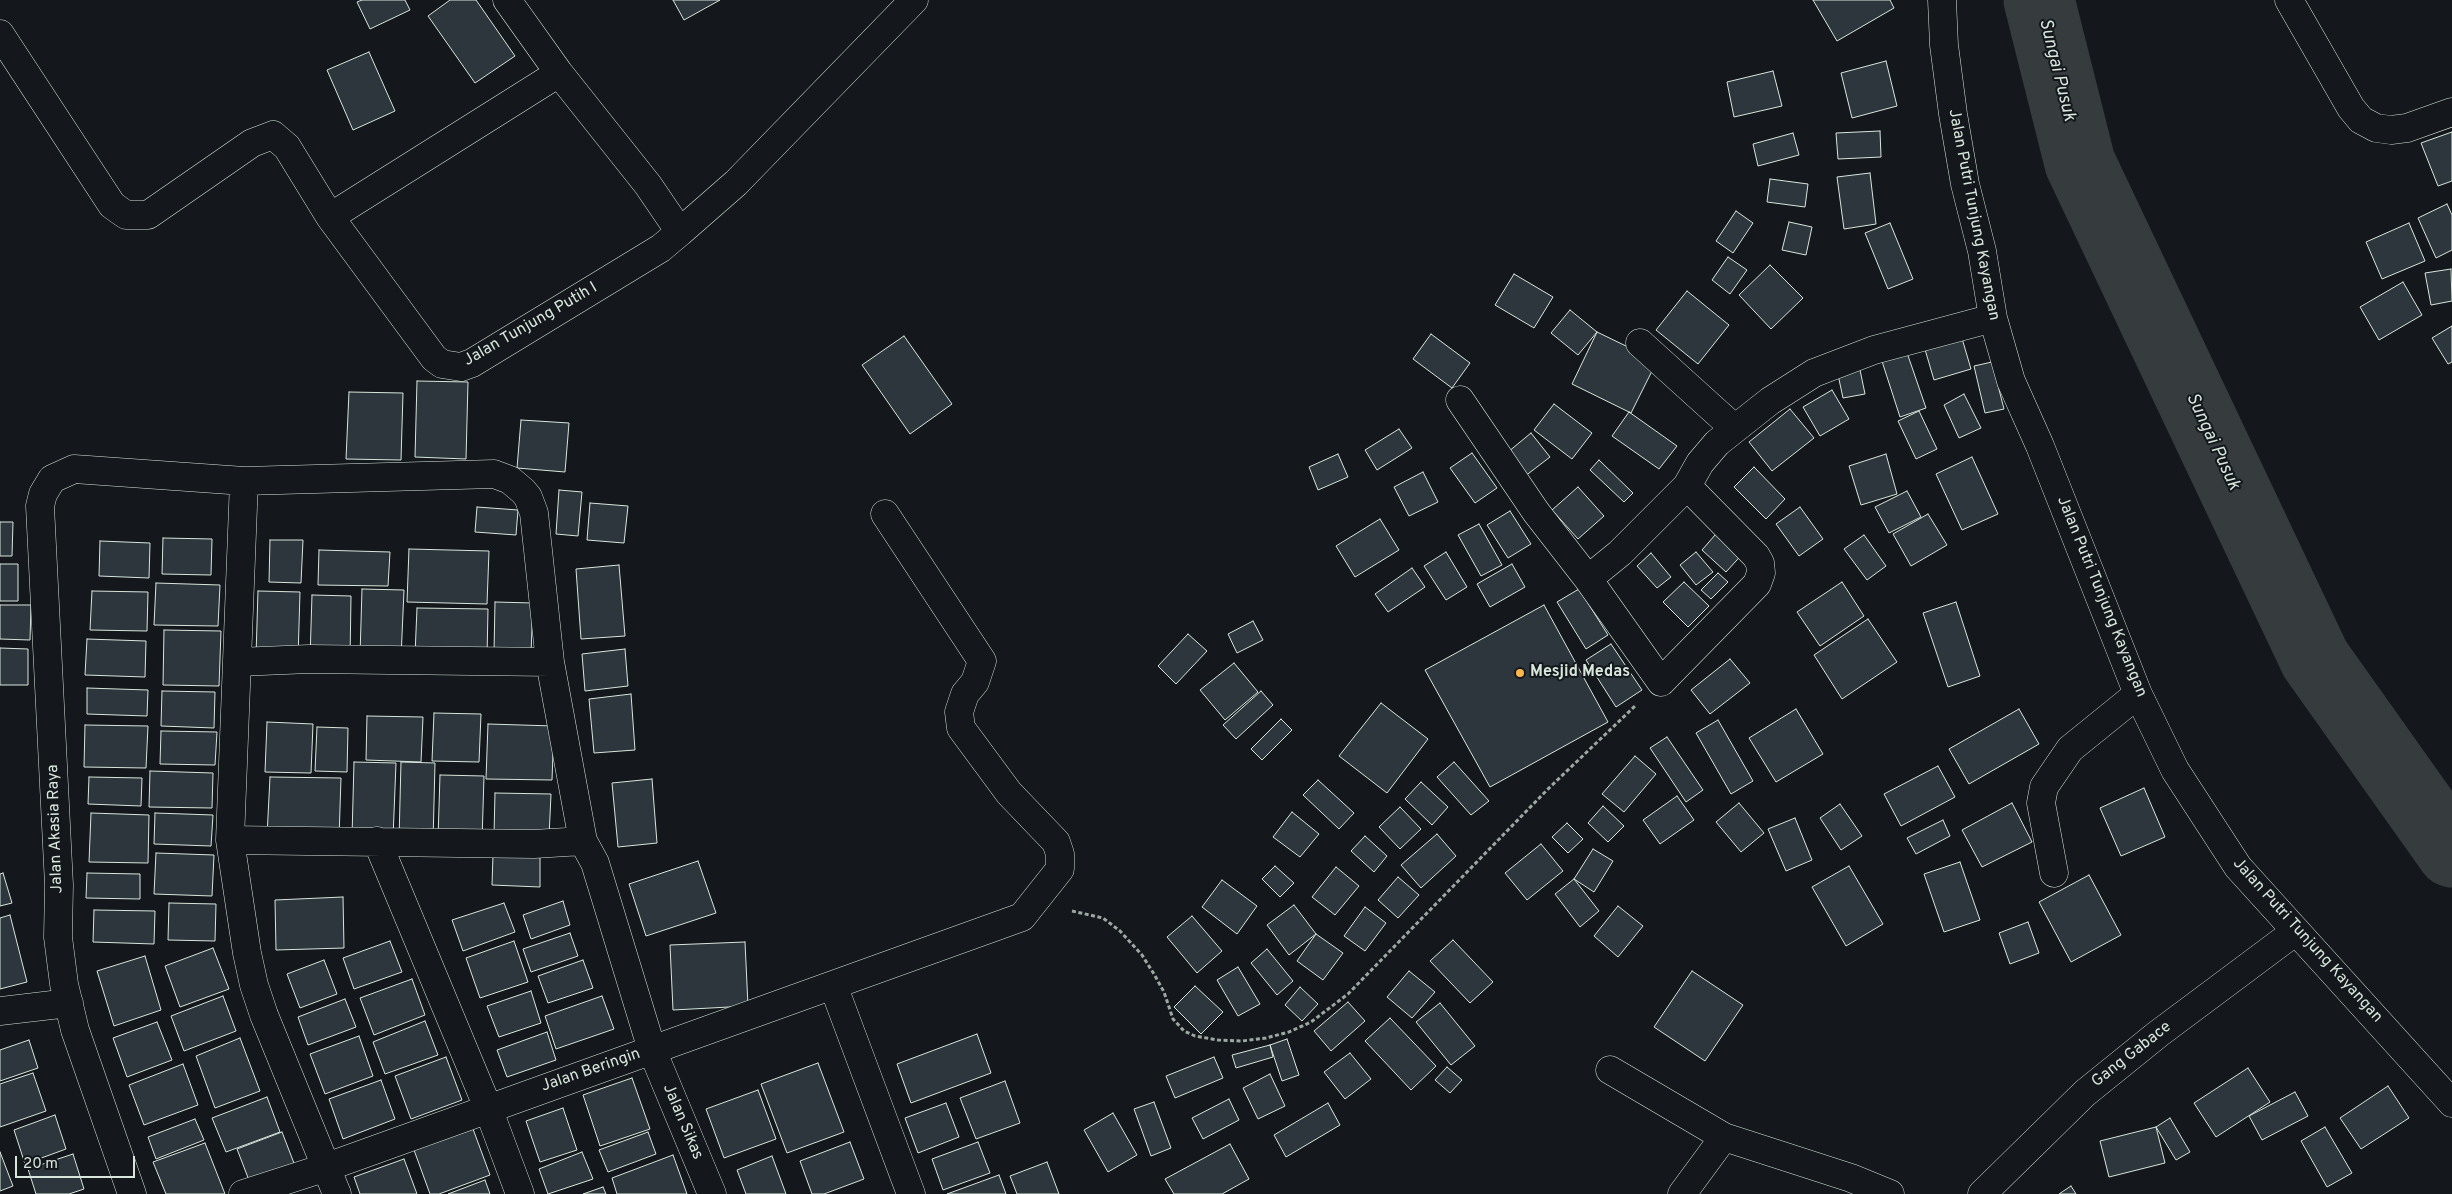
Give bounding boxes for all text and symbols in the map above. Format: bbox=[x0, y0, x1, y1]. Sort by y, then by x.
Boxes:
water label: Sungai Pusuk bbox=[2033, 17, 2079, 123]
street label: Jalan Putri Tunjung Kayangan bbox=[1943, 108, 2003, 322]
street label: Jalan Tunjung Putih I bbox=[461, 279, 601, 371]
water label: Sungai Pusuk bbox=[2180, 390, 2244, 494]
street label: Jalan Putri Tunjung Kayangan bbox=[2052, 494, 2150, 700]
place label: Mesjid Medas bbox=[1530, 663, 1630, 683]
marker: Mesjid Medas bbox=[1514, 667, 1526, 679]
street label: Jalan Akasia Raya bbox=[44, 764, 68, 894]
street label: Jalan Putri Tunjung Kayangan bbox=[2228, 855, 2386, 1027]
street label: Gang Gabace bbox=[2088, 1018, 2176, 1092]
street label: Jalan Beringin bbox=[539, 1045, 643, 1097]
street label: Jalan Sikas bbox=[657, 1081, 707, 1163]
scale bar bbox=[18, 1146, 138, 1178]
text: 20 m bbox=[23, 1155, 58, 1174]

